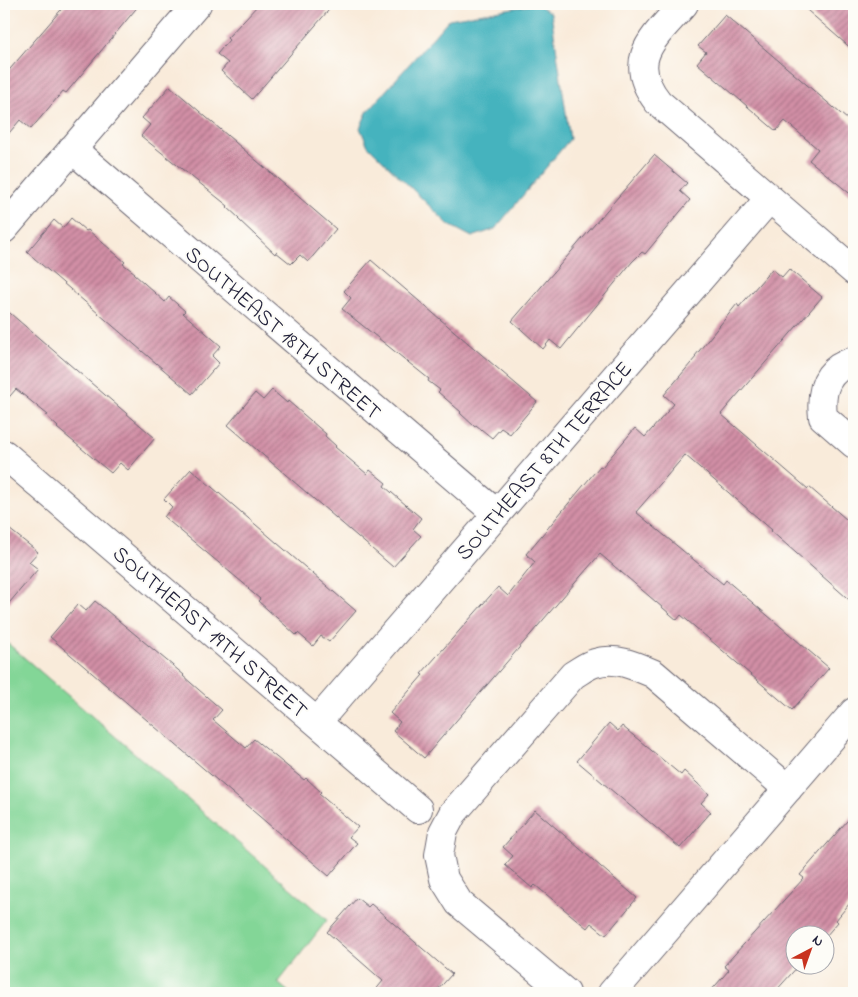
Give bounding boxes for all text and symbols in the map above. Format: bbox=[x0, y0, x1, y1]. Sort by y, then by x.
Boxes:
street label: SOUTHEAST 18TH STREET bbox=[177, 240, 388, 429]
street label: SOUTHEAST 8TH TERRACE bbox=[449, 355, 641, 569]
street label: SOUTHEAST 19TH STREET bbox=[104, 539, 314, 727]
north arrow bbox=[786, 924, 836, 974]
text: N bbox=[807, 930, 828, 952]

